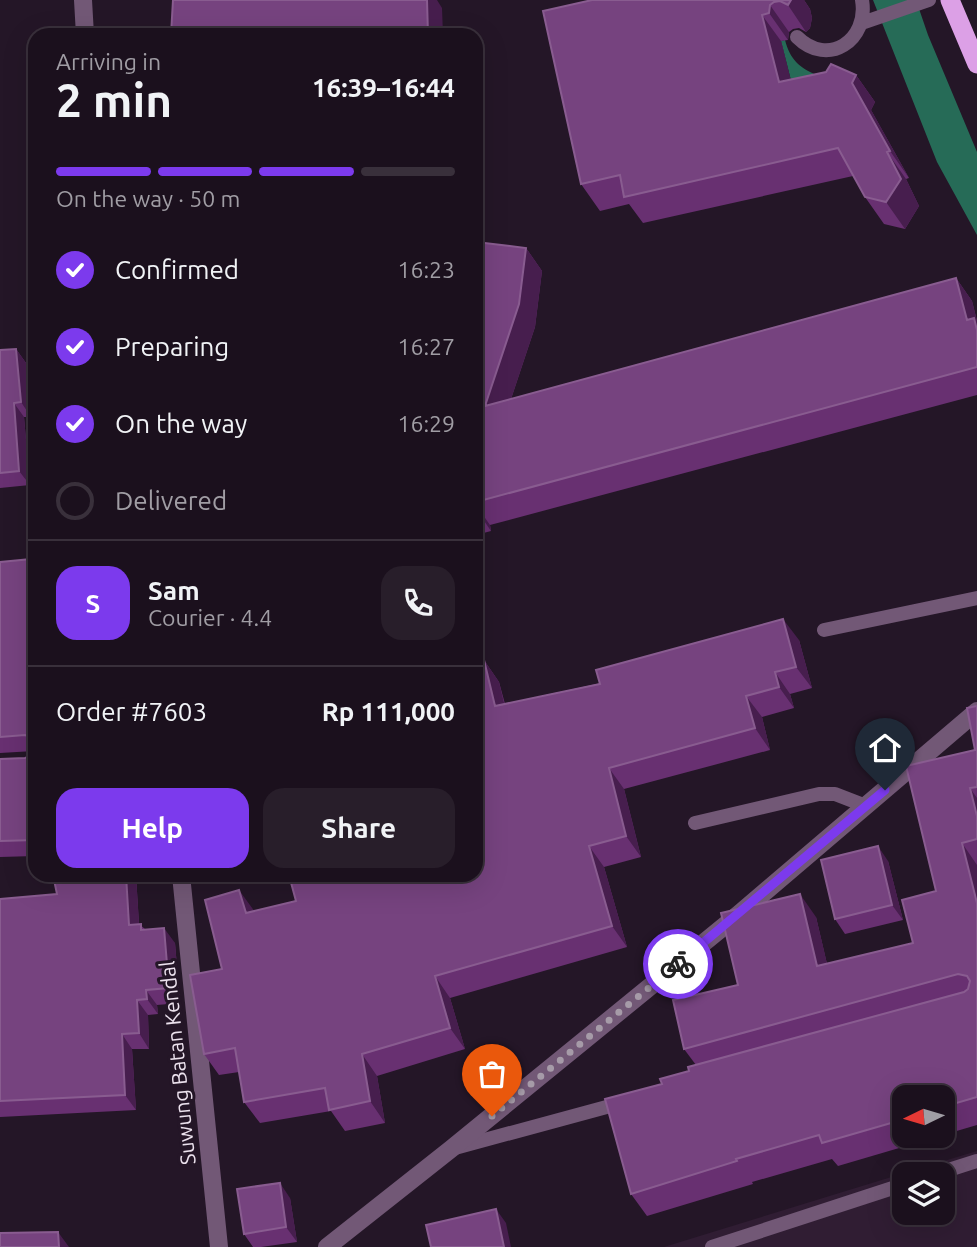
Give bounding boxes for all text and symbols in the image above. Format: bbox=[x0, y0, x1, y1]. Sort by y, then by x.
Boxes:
text: Arriving in bbox=[56, 49, 161, 74]
text: 16:39–16:44 bbox=[312, 73, 455, 102]
text: 2 min bbox=[56, 74, 172, 126]
text: On the way · 50 m bbox=[56, 186, 240, 211]
icon: check bbox=[56, 251, 94, 289]
text: Confirmed bbox=[115, 255, 239, 284]
text: 16:23 bbox=[397, 257, 455, 282]
icon: check bbox=[56, 328, 94, 366]
text: Preparing bbox=[115, 332, 229, 361]
text: 16:27 bbox=[397, 334, 455, 359]
icon: check bbox=[56, 405, 94, 443]
text: On the way bbox=[115, 409, 247, 438]
text: 16:29 bbox=[397, 411, 455, 436]
text: Delivered bbox=[115, 486, 227, 515]
button: phone bbox=[381, 566, 455, 640]
text: Sam bbox=[148, 576, 200, 605]
text: S bbox=[86, 589, 100, 618]
text: Courier · 4.4 bbox=[148, 605, 272, 630]
text: Order #7603 bbox=[56, 697, 207, 726]
text: Rp 111,000 bbox=[322, 697, 455, 726]
pin bbox=[855, 718, 915, 790]
icon: home bbox=[866, 729, 904, 767]
button: Help bbox=[56, 788, 249, 868]
button: Share bbox=[263, 788, 455, 868]
courier bbox=[643, 929, 713, 999]
icon: bike bbox=[659, 945, 697, 983]
street label: Suwung Batan Kendal bbox=[154, 960, 200, 1166]
pin bbox=[462, 1044, 522, 1116]
icon: bag bbox=[473, 1055, 511, 1093]
north arrow bbox=[892, 1085, 956, 1148]
map controls bbox=[892, 1085, 955, 1225]
button: layers bbox=[892, 1162, 955, 1225]

